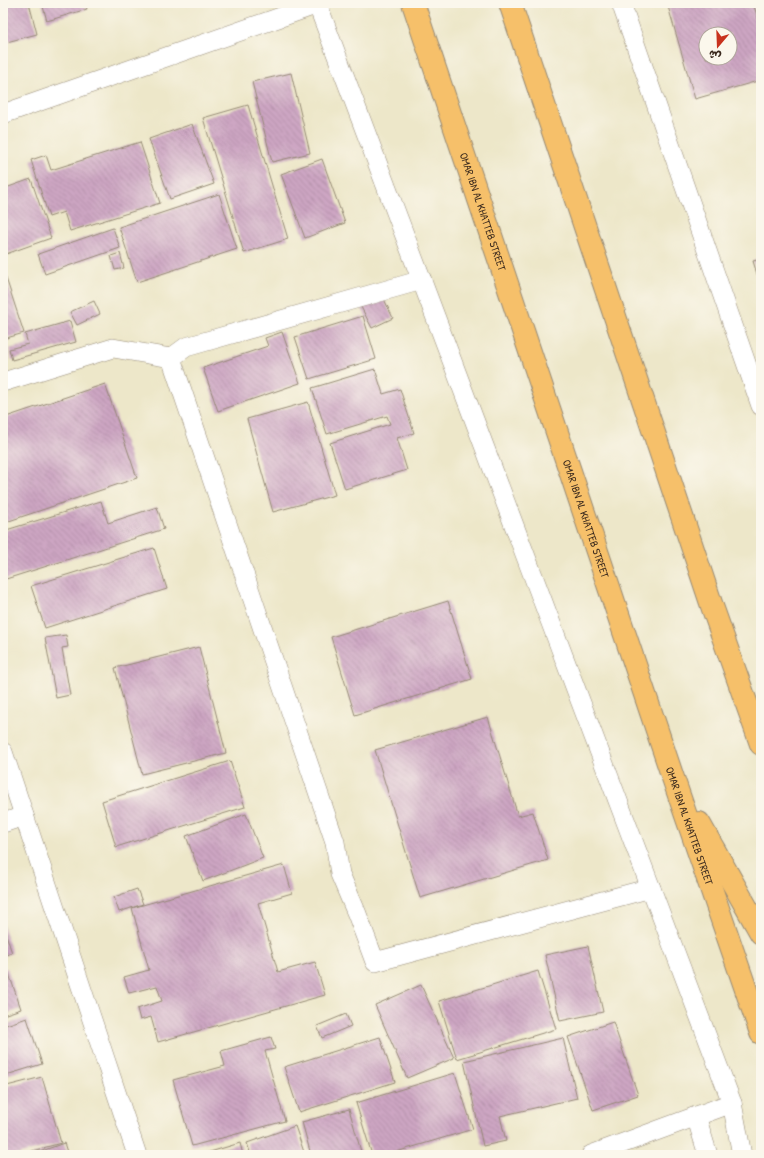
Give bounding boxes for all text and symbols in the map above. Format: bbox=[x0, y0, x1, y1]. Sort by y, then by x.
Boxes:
north arrow bbox=[698, 26, 738, 66]
text: ش bbox=[707, 47, 723, 64]
street label: OMAR IBN AL KHATTEB STREET bbox=[457, 151, 510, 273]
street label: OMAR IBN AL KHATTEB STREET bbox=[560, 458, 613, 580]
street label: OMAR IBN AL KHATTEB STREET bbox=[663, 765, 717, 887]

